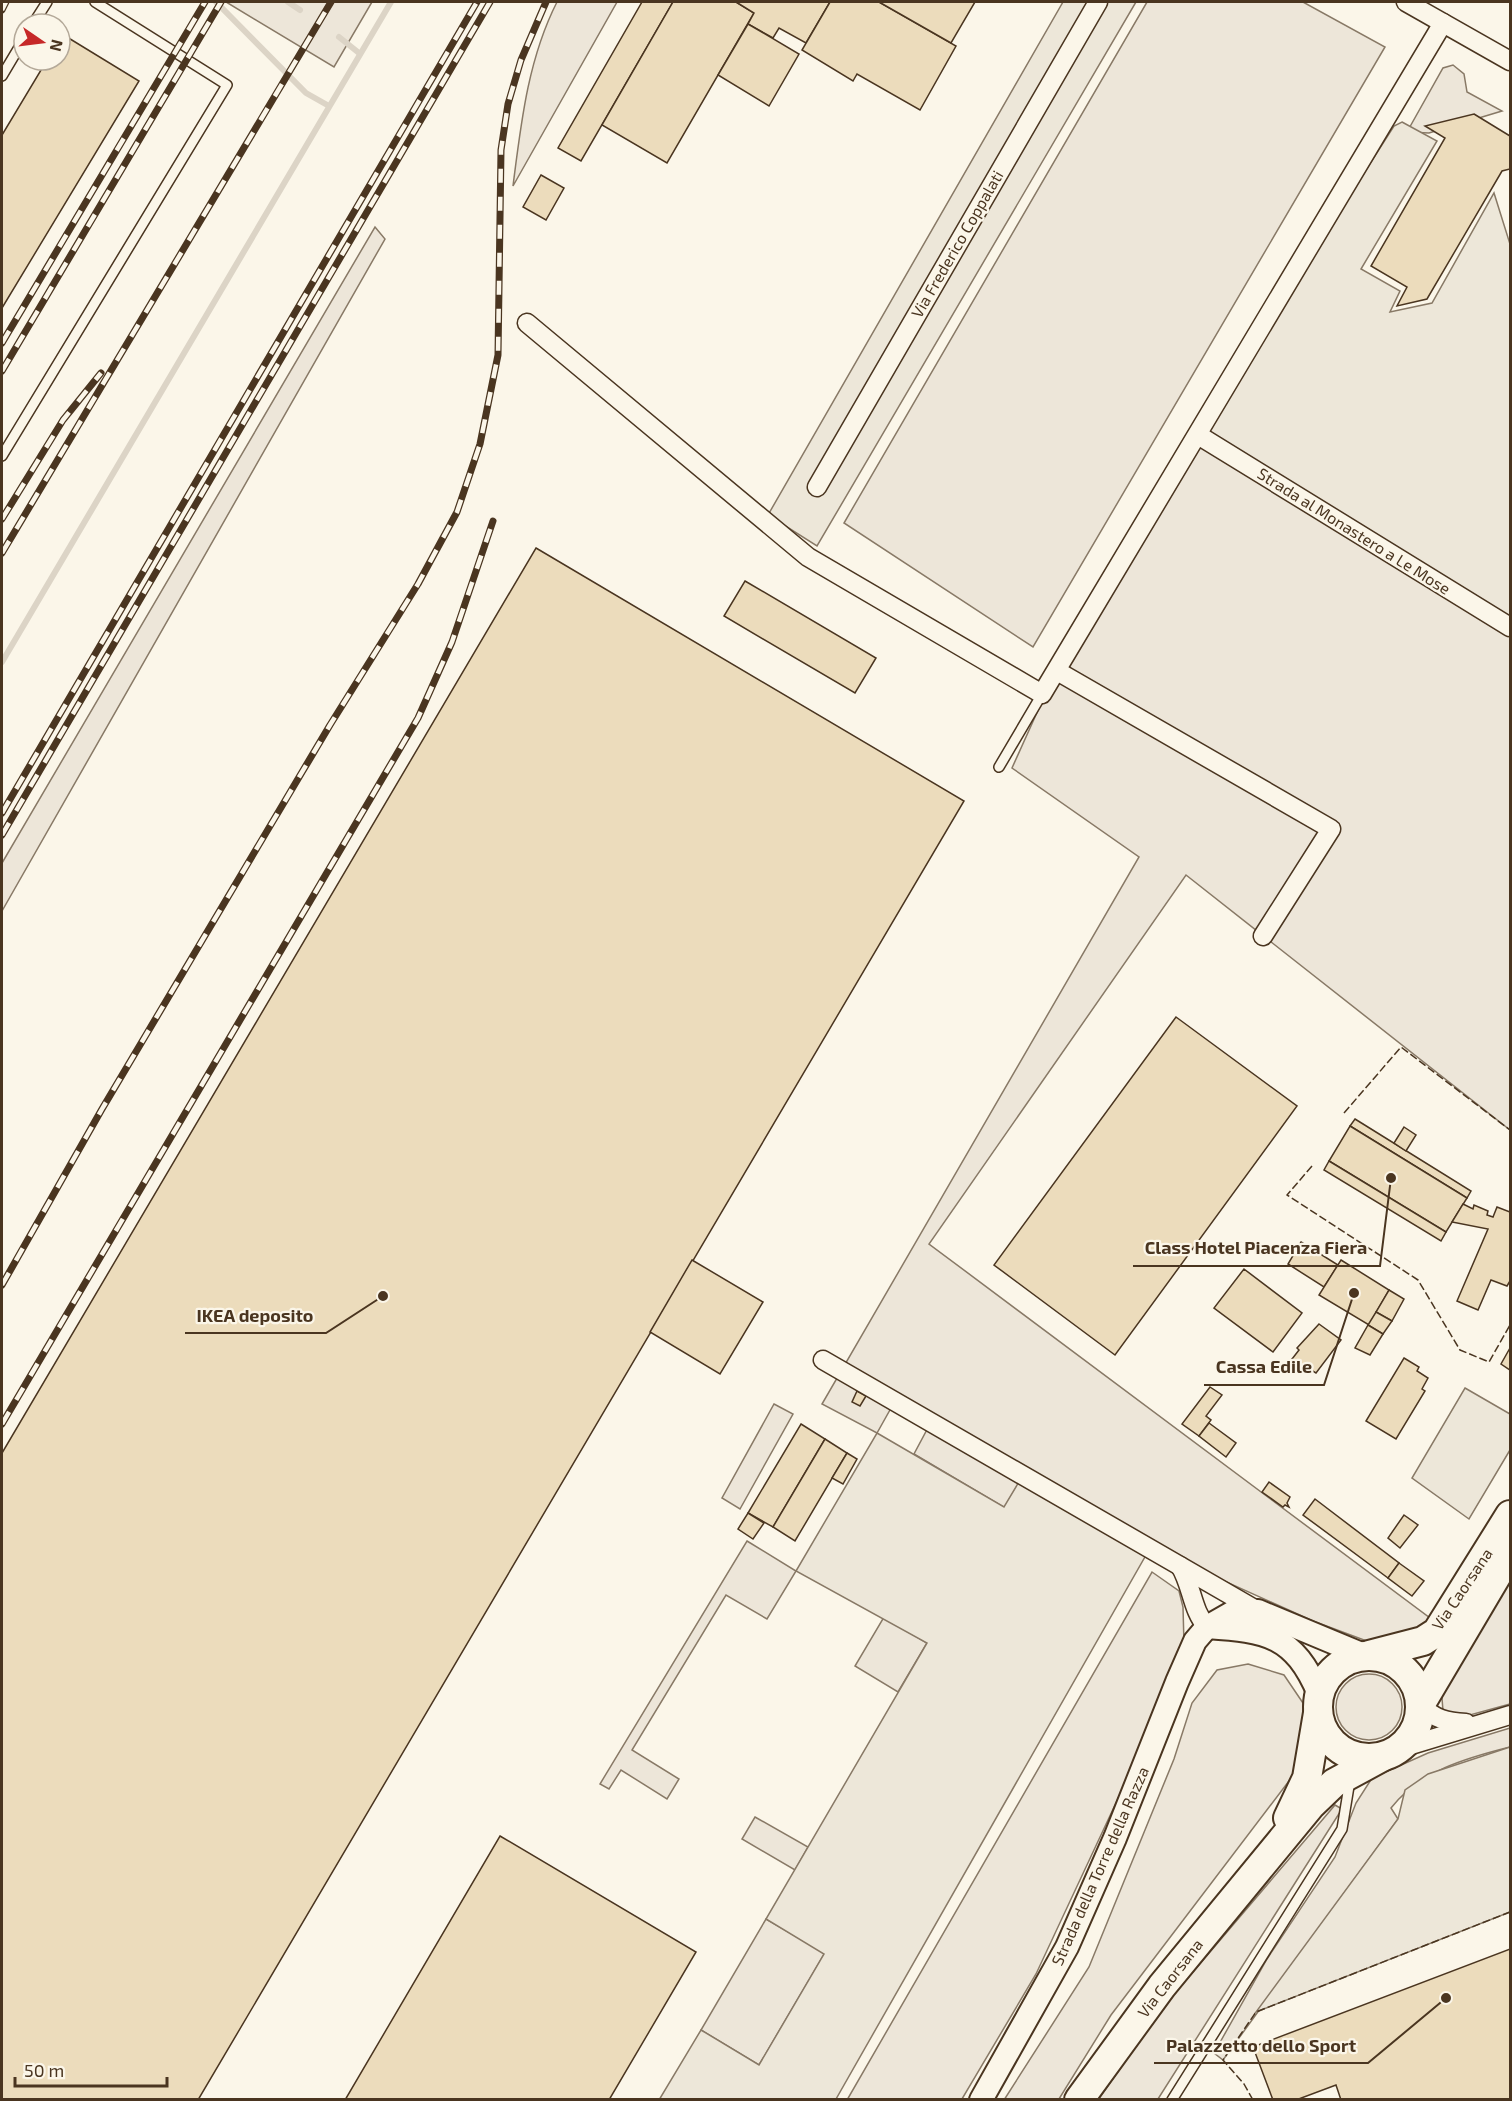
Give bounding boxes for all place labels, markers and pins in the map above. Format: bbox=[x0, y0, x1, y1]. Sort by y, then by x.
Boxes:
callout: Class Hotel Piacenza Fiera bbox=[1133, 1230, 1380, 1266]
callout: IKEA deposito bbox=[185, 1297, 326, 1333]
callout: Cassa Edile bbox=[1204, 1349, 1324, 1385]
callout: Palazzetto dello Sport bbox=[1154, 2027, 1368, 2063]

